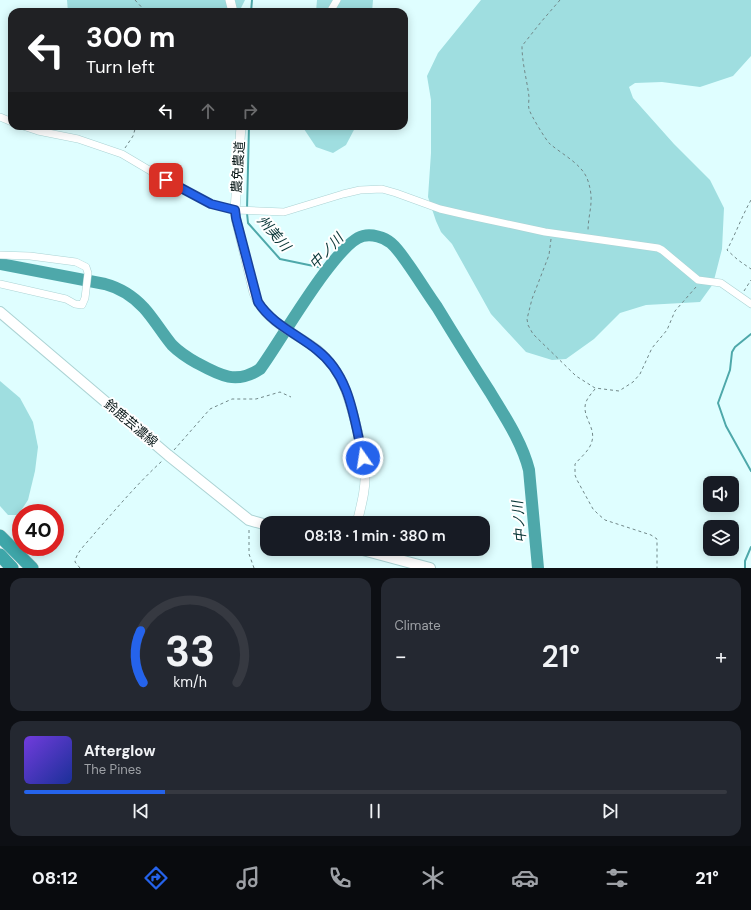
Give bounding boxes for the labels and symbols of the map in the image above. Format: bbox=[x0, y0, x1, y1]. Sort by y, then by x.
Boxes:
street label: 農免農道 bbox=[228, 140, 248, 194]
pin bbox=[149, 163, 183, 197]
water label: 州美川 bbox=[253, 211, 296, 256]
water label: 中ノ川 bbox=[305, 228, 348, 272]
street label: 鈴鹿芸濃線 bbox=[101, 396, 161, 450]
position arrow bbox=[342, 437, 384, 479]
water label: 中ノ川 bbox=[508, 498, 530, 544]
speed limit sign: 40 bbox=[12, 504, 64, 556]

